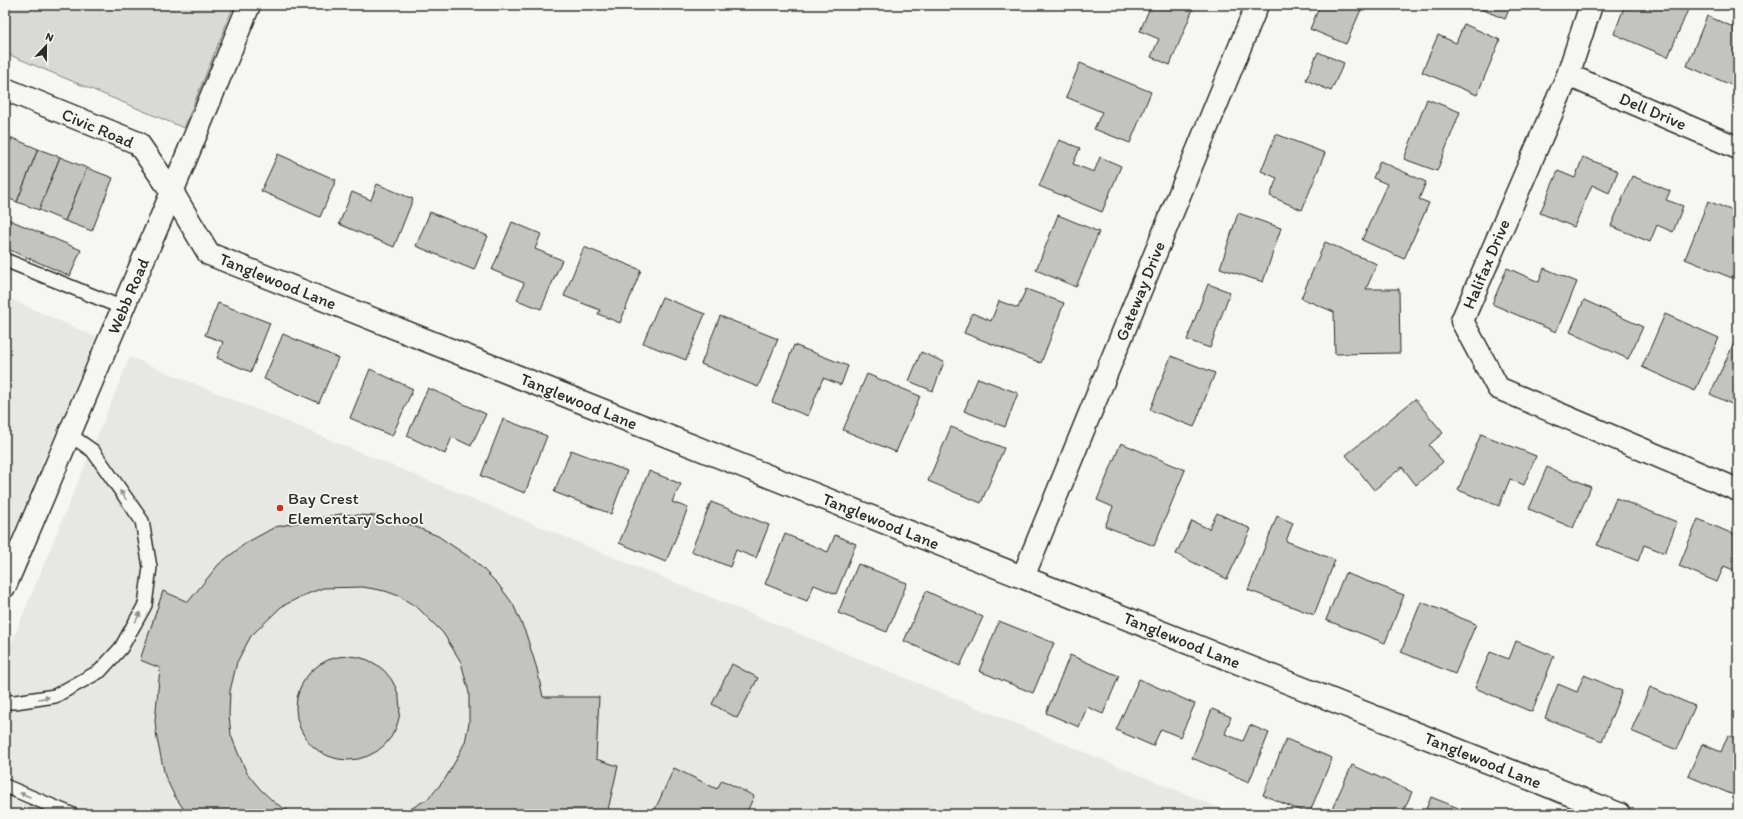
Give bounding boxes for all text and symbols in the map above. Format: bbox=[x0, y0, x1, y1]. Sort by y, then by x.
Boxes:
north arrow bbox=[26, 26, 66, 66]
text: N bbox=[44, 30, 55, 45]
street label: Dell Drive bbox=[1617, 88, 1689, 134]
street label: Civic Road bbox=[59, 104, 138, 152]
street label: Halifax Drive bbox=[1458, 216, 1514, 312]
street label: Gateway Drive bbox=[1111, 238, 1169, 344]
street label: Tanglewood Lane bbox=[217, 248, 339, 314]
street label: Webb Road bbox=[103, 254, 153, 337]
street label: Tanglewood Lane bbox=[518, 368, 640, 434]
place label: Bay Crest Elementary School bbox=[288, 488, 424, 528]
street label: Tanglewood Lane bbox=[820, 488, 942, 554]
one-way arrow bbox=[119, 490, 127, 500]
marker: Bay Crest Elementary School bbox=[275, 503, 285, 513]
street label: Tanglewood Lane bbox=[1121, 607, 1243, 673]
one-way arrow bbox=[135, 611, 142, 622]
one-way arrow bbox=[38, 694, 50, 700]
street label: Tanglewood Lane bbox=[1422, 727, 1544, 793]
one-way arrow bbox=[19, 791, 31, 797]

